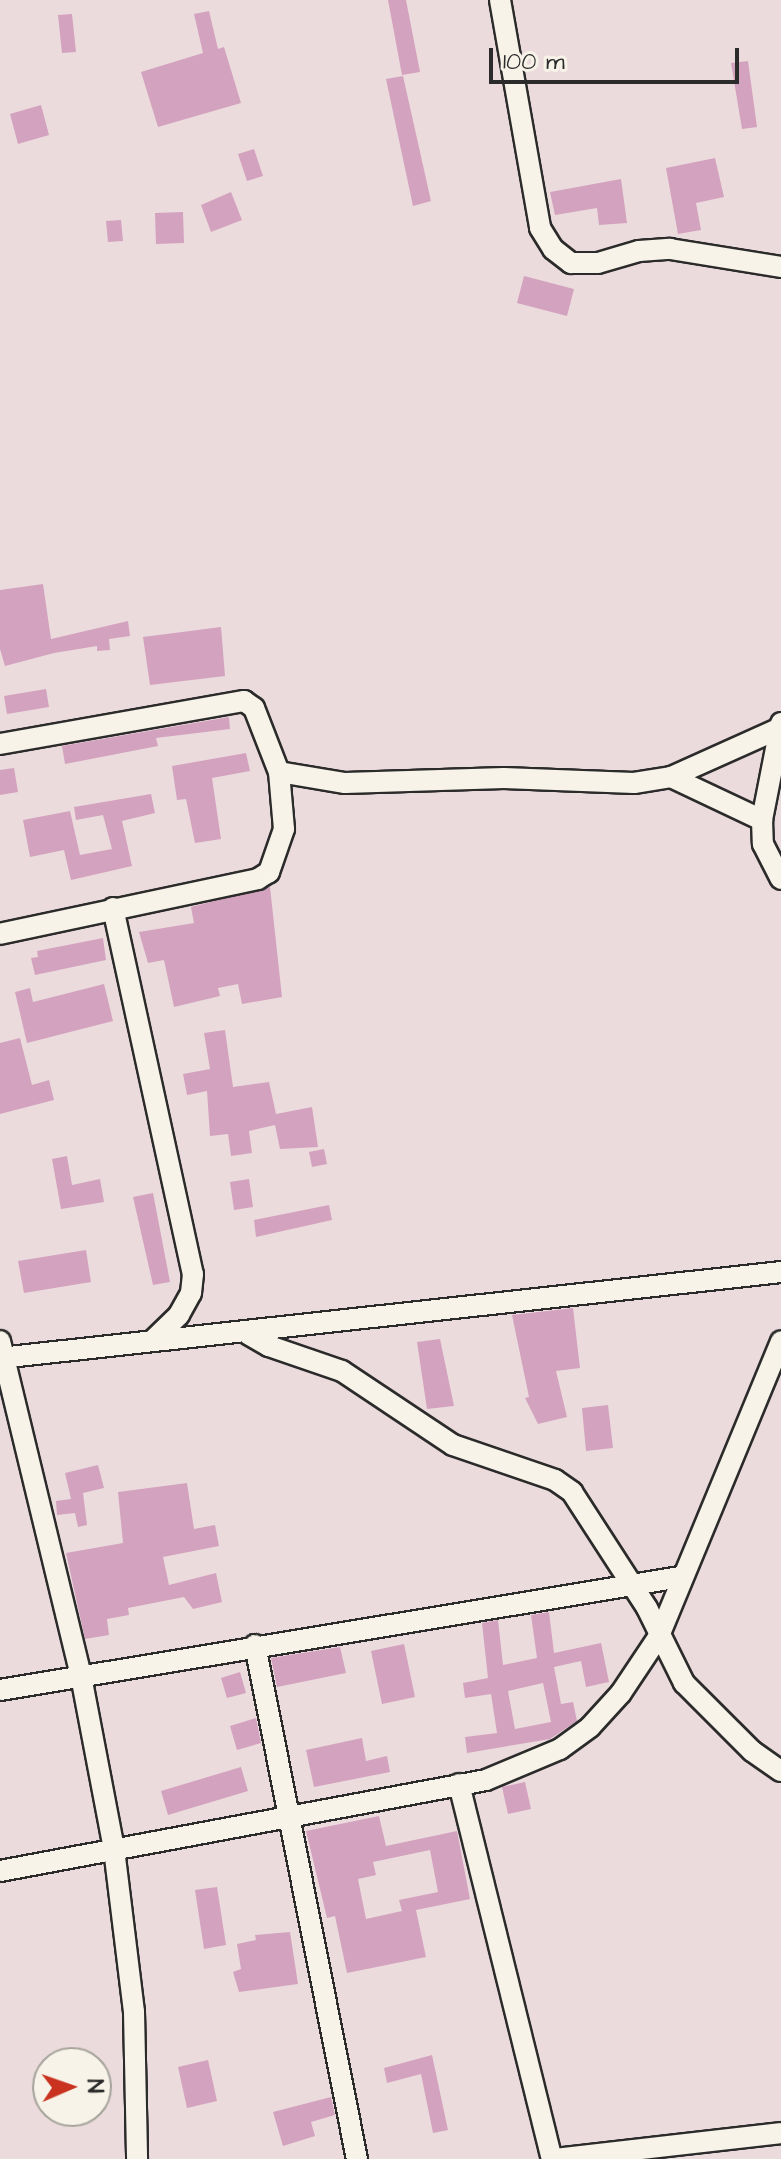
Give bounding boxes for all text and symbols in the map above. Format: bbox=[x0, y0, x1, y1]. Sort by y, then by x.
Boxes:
scale bar bbox=[493, 32, 743, 82]
text: 100 m bbox=[503, 45, 565, 79]
north arrow bbox=[32, 2047, 112, 2127]
text: N bbox=[79, 2079, 110, 2094]

